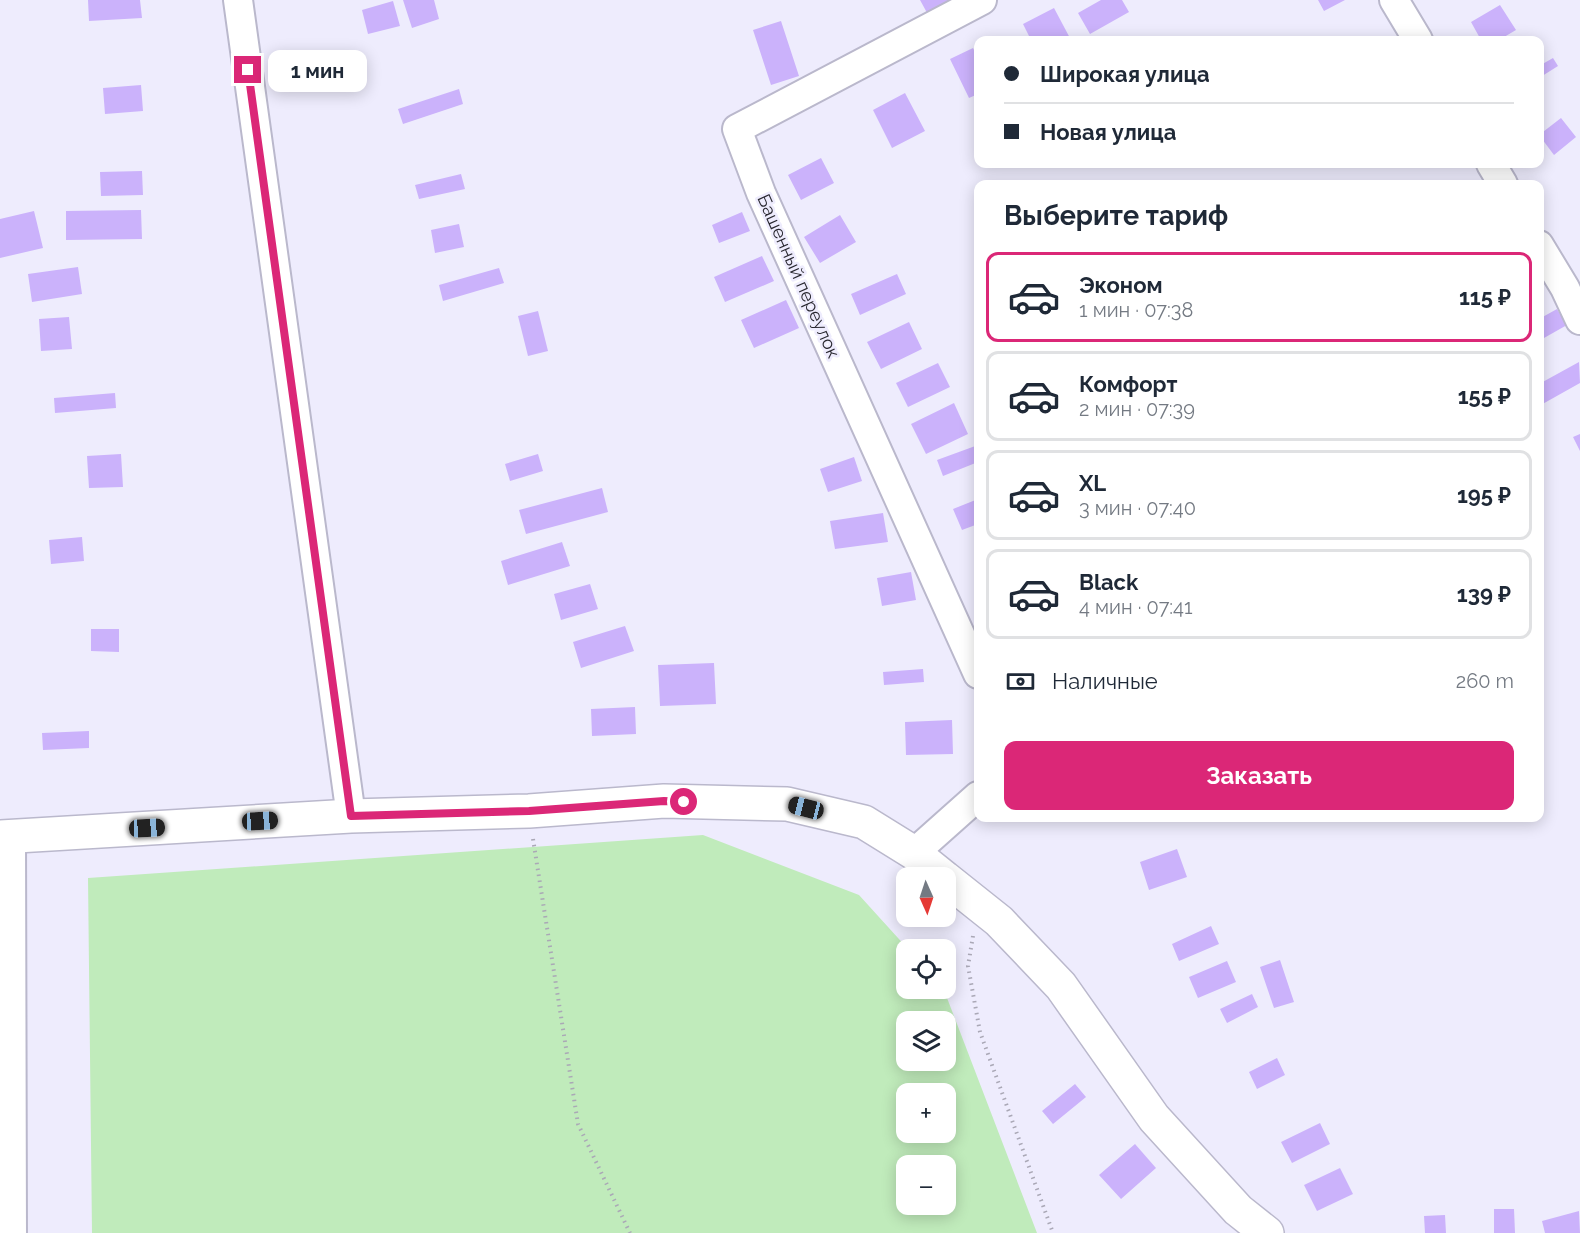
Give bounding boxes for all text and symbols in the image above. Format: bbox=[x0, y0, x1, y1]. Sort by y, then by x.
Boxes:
callout: 1 мин bbox=[269, 49, 368, 91]
route end bbox=[234, 56, 261, 83]
text: 1 мин bbox=[291, 59, 344, 83]
text: Широкая улица bbox=[1040, 61, 1210, 87]
text: Новая улица bbox=[1040, 119, 1176, 145]
street label: Башенный переулок bbox=[753, 191, 845, 361]
text: Выберите тариф bbox=[1004, 200, 1228, 231]
icon: car bbox=[1007, 270, 1061, 324]
text: Эконом bbox=[1079, 272, 1163, 298]
text: 115 ₽ bbox=[1459, 284, 1511, 310]
text: 1 мин · 07:38 bbox=[1079, 298, 1193, 322]
icon: car bbox=[1007, 369, 1061, 423]
text: Комфорт bbox=[1079, 371, 1177, 397]
text: 155 ₽ bbox=[1458, 383, 1511, 409]
text: 2 мин · 07:39 bbox=[1079, 397, 1195, 421]
icon: car bbox=[1007, 468, 1061, 522]
text: XL bbox=[1079, 470, 1106, 496]
text: 195 ₽ bbox=[1457, 482, 1511, 508]
text: 3 мин · 07:40 bbox=[1079, 496, 1196, 520]
icon: car bbox=[1007, 567, 1061, 621]
text: Black bbox=[1079, 569, 1138, 595]
text: 139 ₽ bbox=[1457, 581, 1511, 607]
text: 4 мин · 07:41 bbox=[1079, 595, 1193, 619]
icon: cash bbox=[1004, 665, 1037, 698]
text: Наличные bbox=[1052, 668, 1158, 694]
text: 260 m bbox=[1456, 669, 1514, 693]
button: Заказать bbox=[1004, 741, 1514, 810]
route start bbox=[670, 788, 697, 815]
car bbox=[786, 795, 826, 821]
car bbox=[242, 811, 278, 831]
car bbox=[129, 818, 165, 838]
north arrow bbox=[896, 867, 956, 927]
map controls bbox=[896, 867, 956, 1215]
button: locate bbox=[896, 939, 956, 999]
button: layers bbox=[896, 1011, 956, 1071]
button: + bbox=[896, 1083, 956, 1143]
button: − bbox=[896, 1155, 956, 1215]

